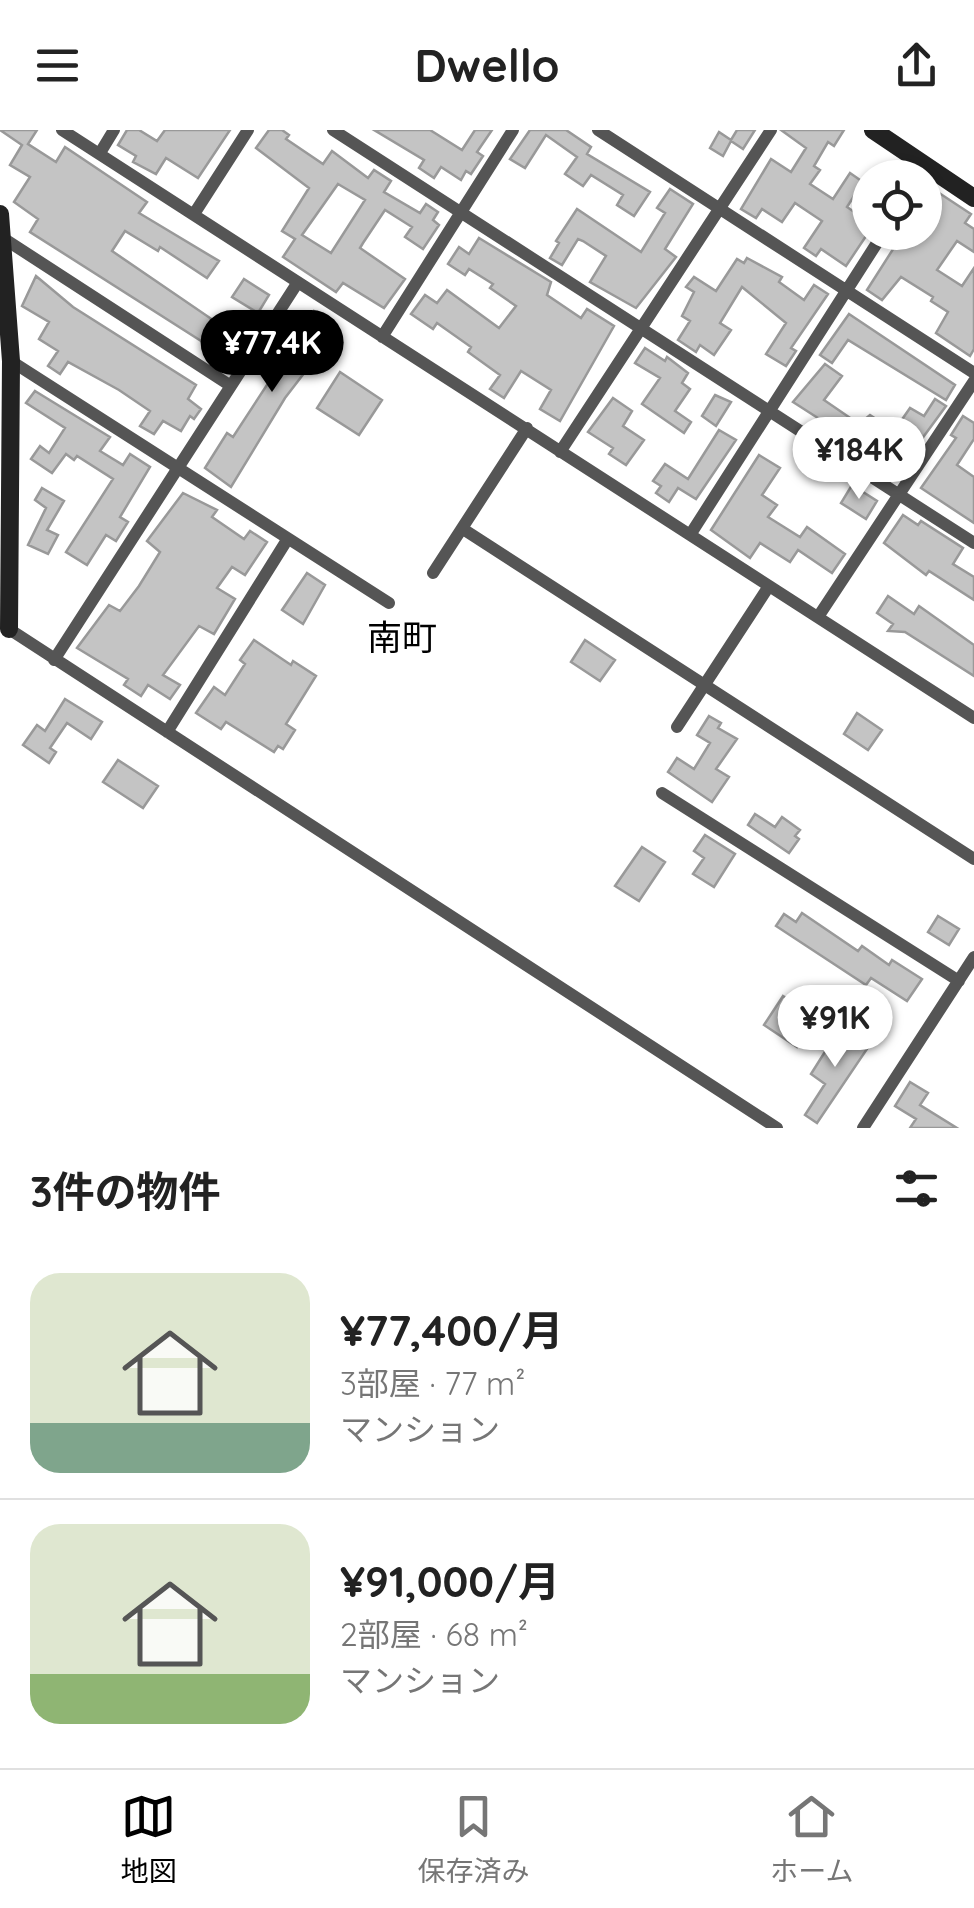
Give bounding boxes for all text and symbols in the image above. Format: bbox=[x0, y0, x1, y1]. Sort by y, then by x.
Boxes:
text: Dwello bbox=[414, 37, 560, 93]
icon: menu bbox=[30, 38, 85, 93]
icon: share bbox=[889, 38, 944, 93]
map controls bbox=[852, 160, 942, 250]
button: locate bbox=[852, 160, 942, 250]
pin: ¥77.4K bbox=[191, 310, 353, 395]
text: ¥77.4K bbox=[223, 322, 321, 362]
pin: ¥184K bbox=[789, 417, 929, 502]
text: ¥184K bbox=[815, 429, 903, 469]
district label: 南町 bbox=[367, 615, 437, 659]
pin: ¥91K bbox=[776, 985, 894, 1070]
text: ¥91K bbox=[800, 997, 870, 1037]
icon: filters bbox=[889, 1161, 944, 1216]
text: 3件の物件 bbox=[30, 1165, 221, 1218]
text: ¥77,400/月 bbox=[340, 1304, 564, 1357]
icon: home bbox=[110, 1313, 230, 1433]
text: 3部屋 · 77 m² bbox=[340, 1363, 525, 1403]
text: マンション bbox=[340, 1409, 500, 1449]
text: ¥91,000/月 bbox=[340, 1555, 560, 1608]
icon: home bbox=[110, 1564, 230, 1684]
text: 2部屋 · 68 m² bbox=[340, 1614, 528, 1654]
text: マンション bbox=[340, 1660, 500, 1700]
tab: 地図 bbox=[120, 1789, 176, 1889]
tab: 保存済み bbox=[417, 1789, 529, 1889]
tab: ホーム bbox=[770, 1789, 854, 1889]

